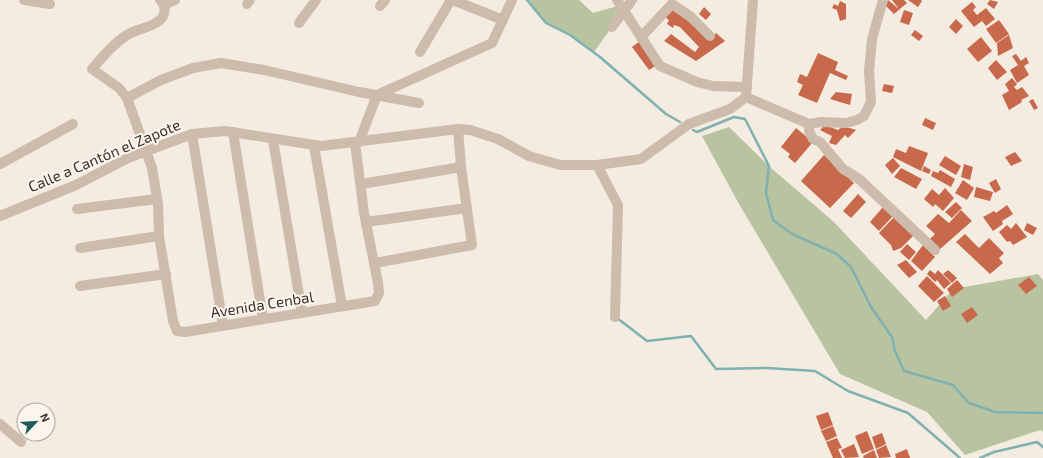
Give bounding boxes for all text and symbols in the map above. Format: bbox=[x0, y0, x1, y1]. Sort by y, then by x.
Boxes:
street label: Calle a Cantón el Zapote bbox=[25, 115, 183, 195]
street label: Avenida Cenbal bbox=[209, 287, 315, 321]
north arrow bbox=[16, 402, 56, 442]
text: N bbox=[38, 411, 53, 424]

